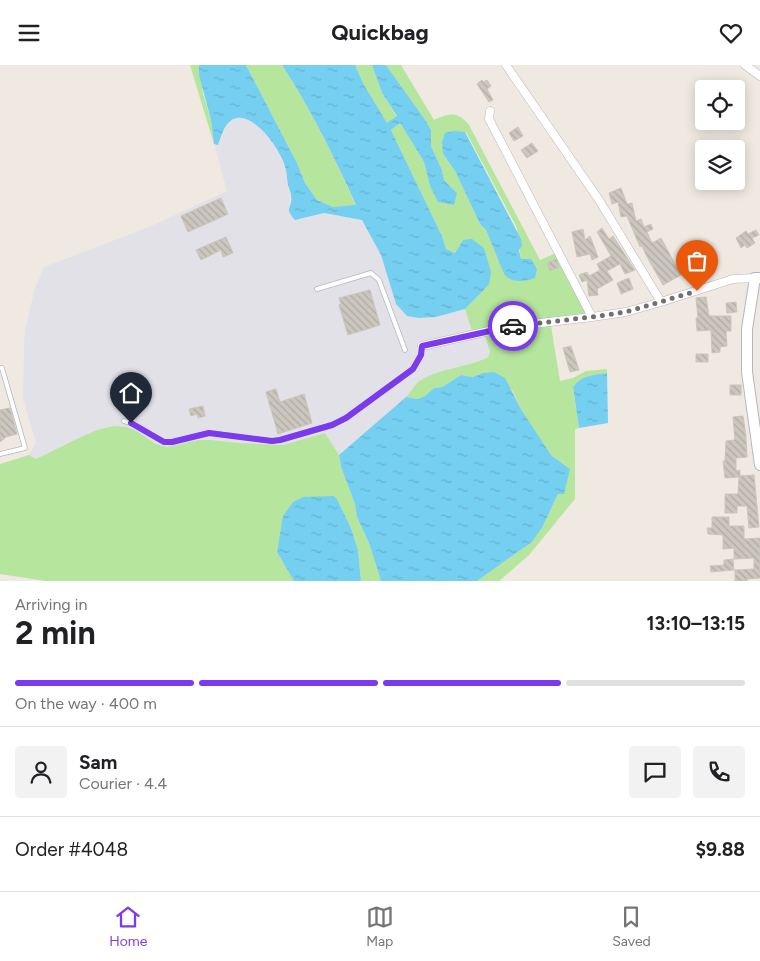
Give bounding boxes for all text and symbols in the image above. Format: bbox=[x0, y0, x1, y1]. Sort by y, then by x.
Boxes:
icon: menu bbox=[15, 19, 43, 47]
text: Quickbag bbox=[331, 19, 429, 46]
icon: heart bbox=[717, 19, 745, 47]
map controls bbox=[695, 80, 745, 190]
button: locate bbox=[695, 80, 745, 130]
button: layers bbox=[695, 140, 745, 190]
pin bbox=[676, 240, 718, 291]
icon: bag bbox=[683, 247, 711, 275]
courier bbox=[488, 301, 538, 351]
icon: car bbox=[499, 312, 527, 340]
pin bbox=[110, 372, 152, 423]
icon: home bbox=[117, 379, 145, 407]
text: Arriving in bbox=[15, 595, 87, 614]
text: 13:10–13:15 bbox=[647, 612, 745, 635]
text: 2 min bbox=[15, 614, 96, 652]
text: On the way · 400 m bbox=[15, 694, 157, 713]
button: person bbox=[15, 746, 67, 798]
button: chat bbox=[629, 746, 681, 798]
button: phone bbox=[693, 746, 745, 798]
text: Sam bbox=[79, 751, 117, 774]
text: Courier · 4.4 bbox=[79, 774, 167, 793]
text: Order #4048 bbox=[15, 838, 128, 861]
text: $9.88 bbox=[695, 838, 745, 861]
tab: Home bbox=[109, 903, 147, 950]
tab: Map bbox=[366, 903, 394, 950]
tab: Saved bbox=[612, 903, 651, 950]

